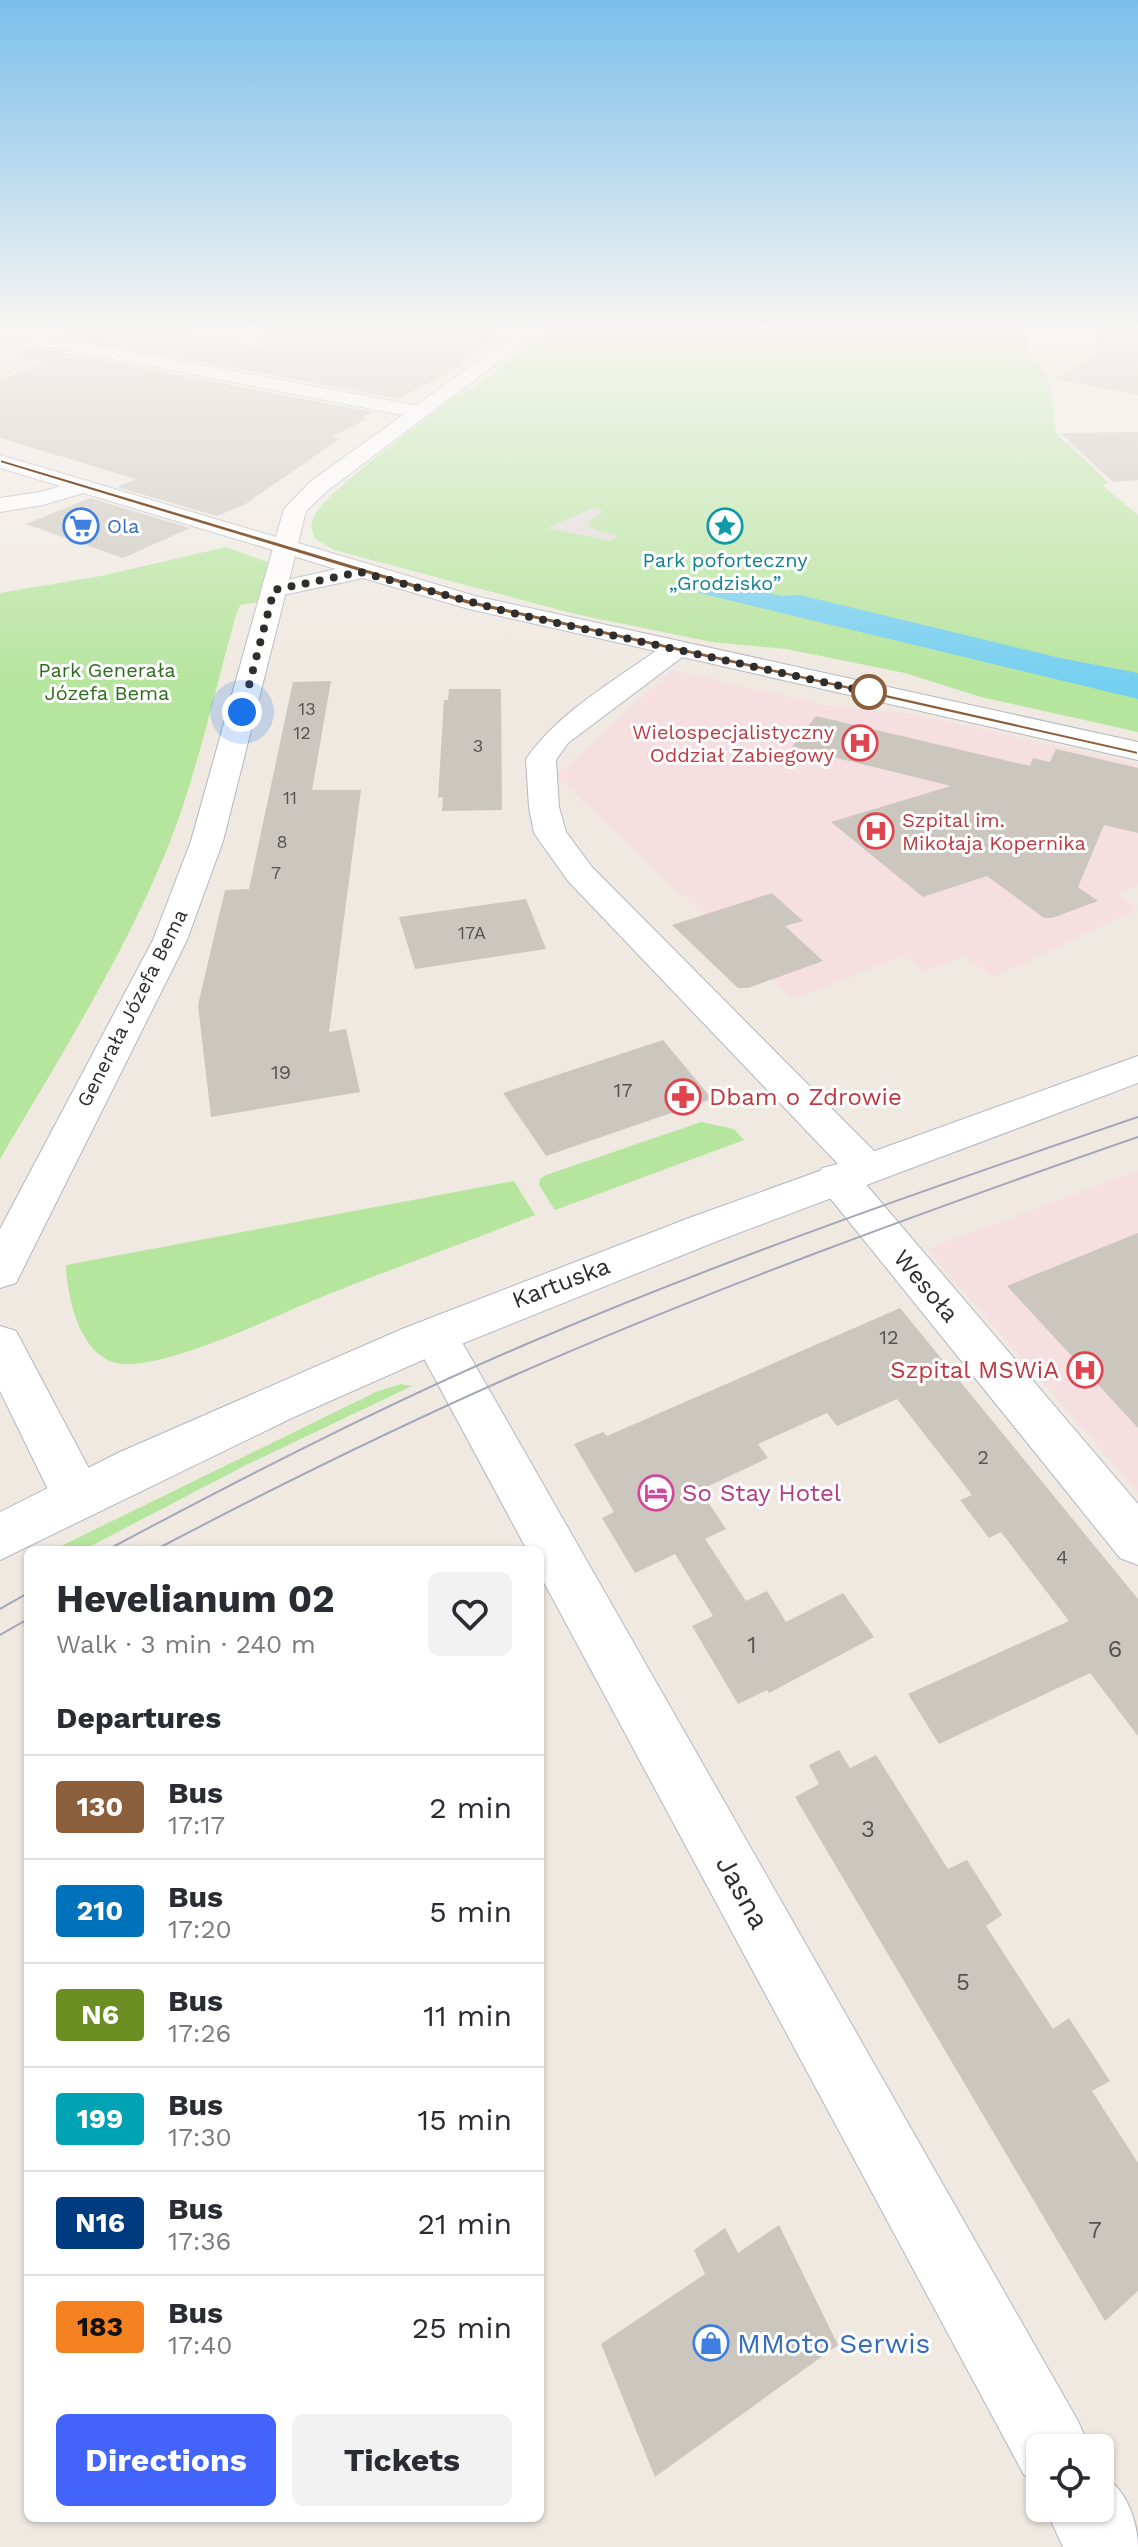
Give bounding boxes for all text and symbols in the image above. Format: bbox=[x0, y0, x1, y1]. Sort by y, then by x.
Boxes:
supermarket icon: Ola bbox=[62, 507, 100, 545]
place icon: Park poforteczny „Grodzisko” bbox=[706, 507, 744, 545]
place label: Ola bbox=[107, 514, 139, 538]
place label: Park poforteczny „Grodzisko” bbox=[642, 548, 808, 595]
park label: Park Generała Józefa Bema bbox=[38, 658, 176, 705]
unlabelled marker bbox=[852, 675, 886, 709]
your location bbox=[222, 692, 262, 732]
house number: 13 bbox=[298, 698, 316, 719]
place label: Wielospecjalistyczny Oddział Zabiegowy bbox=[632, 720, 835, 767]
house number: 12 bbox=[293, 722, 311, 743]
hospital icon: Wielospecjalistyczny Oddział Zabiegowy bbox=[841, 724, 879, 762]
house number: 3 bbox=[473, 735, 483, 756]
house number: 11 bbox=[283, 787, 297, 808]
place label: Szpital im. Mikołaja Kopernika bbox=[902, 808, 1086, 855]
hospital icon: Szpital im. Mikołaja Kopernika bbox=[857, 812, 895, 850]
house number: 8 bbox=[276, 831, 288, 852]
house number: 7 bbox=[271, 862, 281, 883]
street label: Generała Józefa Bema bbox=[72, 905, 192, 1111]
house number: 17A bbox=[458, 922, 486, 943]
house number: 19 bbox=[271, 1060, 291, 1084]
house number: 17 bbox=[613, 1078, 633, 1102]
pharmacy icon: Dbam o Zdrowie bbox=[664, 1078, 702, 1116]
place label: Dbam o Zdrowie bbox=[709, 1083, 902, 1111]
street label: Wesoła bbox=[888, 1244, 964, 1328]
street label: Kartuska bbox=[508, 1252, 614, 1314]
house number: 12 bbox=[879, 1325, 899, 1349]
hospital icon: Szpital MSWiA bbox=[1066, 1351, 1104, 1389]
place label: Szpital MSWiA bbox=[890, 1356, 1059, 1384]
house number: 2 bbox=[977, 1445, 989, 1469]
hotel icon: So Stay Hotel bbox=[637, 1474, 675, 1512]
place label: So Stay Hotel bbox=[682, 1479, 842, 1507]
house number: 4 bbox=[1056, 1545, 1068, 1569]
button: heart bbox=[428, 1572, 512, 1656]
text: Hevelianum 02 bbox=[56, 1577, 335, 1621]
text: Walk · 3 min · 240 m bbox=[56, 1629, 316, 1659]
house number: 1 bbox=[747, 1631, 757, 1659]
house number: 6 bbox=[1108, 1635, 1122, 1663]
text: Departures bbox=[56, 1700, 221, 1735]
text: Bus bbox=[168, 1775, 223, 1810]
text: 130 bbox=[77, 1790, 123, 1823]
text: 2 min bbox=[429, 1790, 512, 1825]
text: 17:17 bbox=[168, 1810, 225, 1840]
house number: 3 bbox=[861, 1815, 875, 1843]
street label: Jasna bbox=[709, 1850, 776, 1935]
text: Bus bbox=[168, 1879, 223, 1914]
text: 210 bbox=[77, 1894, 123, 1927]
text: 5 min bbox=[429, 1894, 512, 1929]
text: 17:20 bbox=[168, 1914, 232, 1944]
house number: 5 bbox=[956, 1968, 970, 1996]
text: Bus bbox=[168, 1983, 223, 2018]
text: N6 bbox=[81, 1998, 119, 2031]
text: 11 min bbox=[423, 1998, 512, 2033]
text: 17:26 bbox=[168, 2018, 231, 2048]
text: Bus bbox=[168, 2087, 223, 2122]
text: 199 bbox=[77, 2102, 123, 2135]
text: 15 min bbox=[417, 2102, 512, 2137]
text: 17:30 bbox=[168, 2122, 232, 2152]
text: Bus bbox=[168, 2191, 223, 2226]
text: N16 bbox=[75, 2206, 125, 2239]
text: 21 min bbox=[417, 2206, 512, 2241]
house number: 7 bbox=[1088, 2216, 1102, 2244]
text: 17:36 bbox=[168, 2226, 231, 2256]
text: Bus bbox=[168, 2295, 223, 2330]
text: 183 bbox=[77, 2310, 123, 2343]
text: 25 min bbox=[412, 2310, 512, 2345]
shop icon: MMoto Serwis bbox=[692, 2324, 730, 2362]
place label: MMoto Serwis bbox=[737, 2327, 930, 2360]
text: 17:40 bbox=[168, 2330, 232, 2360]
button: Directions bbox=[56, 2414, 276, 2506]
button: Tickets bbox=[292, 2414, 512, 2506]
map controls bbox=[1026, 2434, 1114, 2522]
button: locate bbox=[1026, 2434, 1114, 2522]

